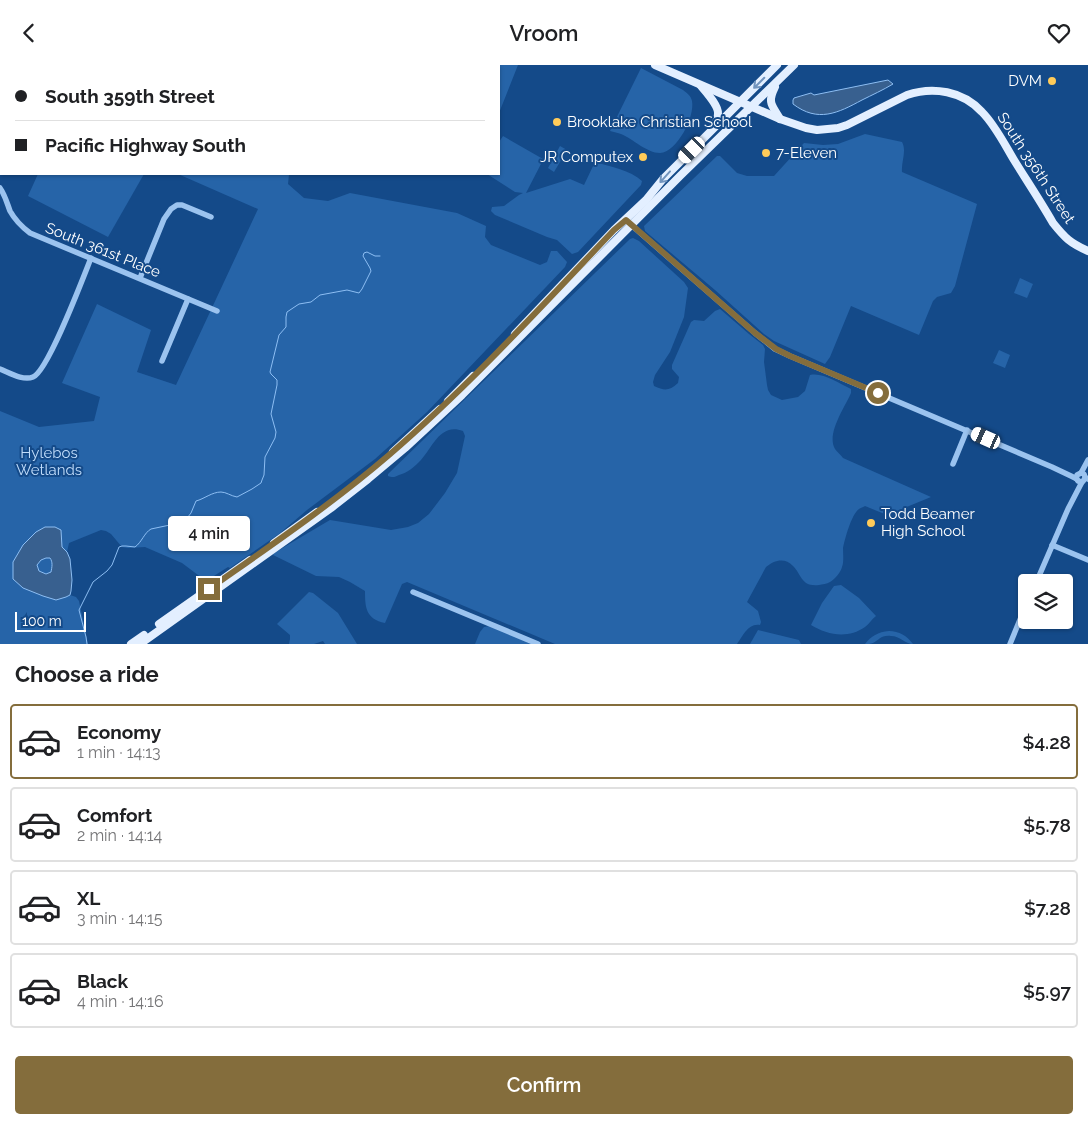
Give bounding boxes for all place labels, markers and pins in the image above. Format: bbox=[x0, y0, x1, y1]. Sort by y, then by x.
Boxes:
place label: DVM bbox=[1008, 72, 1042, 90]
marker: DVM bbox=[1046, 75, 1058, 87]
place label: Brooklake Christian School bbox=[567, 113, 753, 131]
marker: Brooklake Christian School bbox=[551, 116, 563, 128]
place label: 7-Eleven bbox=[776, 144, 837, 162]
marker: 7-Eleven bbox=[760, 147, 772, 159]
place label: JR Computex bbox=[540, 148, 633, 166]
marker: JR Computex bbox=[637, 151, 649, 163]
place label: Todd Beamer High School bbox=[881, 505, 975, 540]
marker: Todd Beamer High School bbox=[865, 517, 877, 529]

